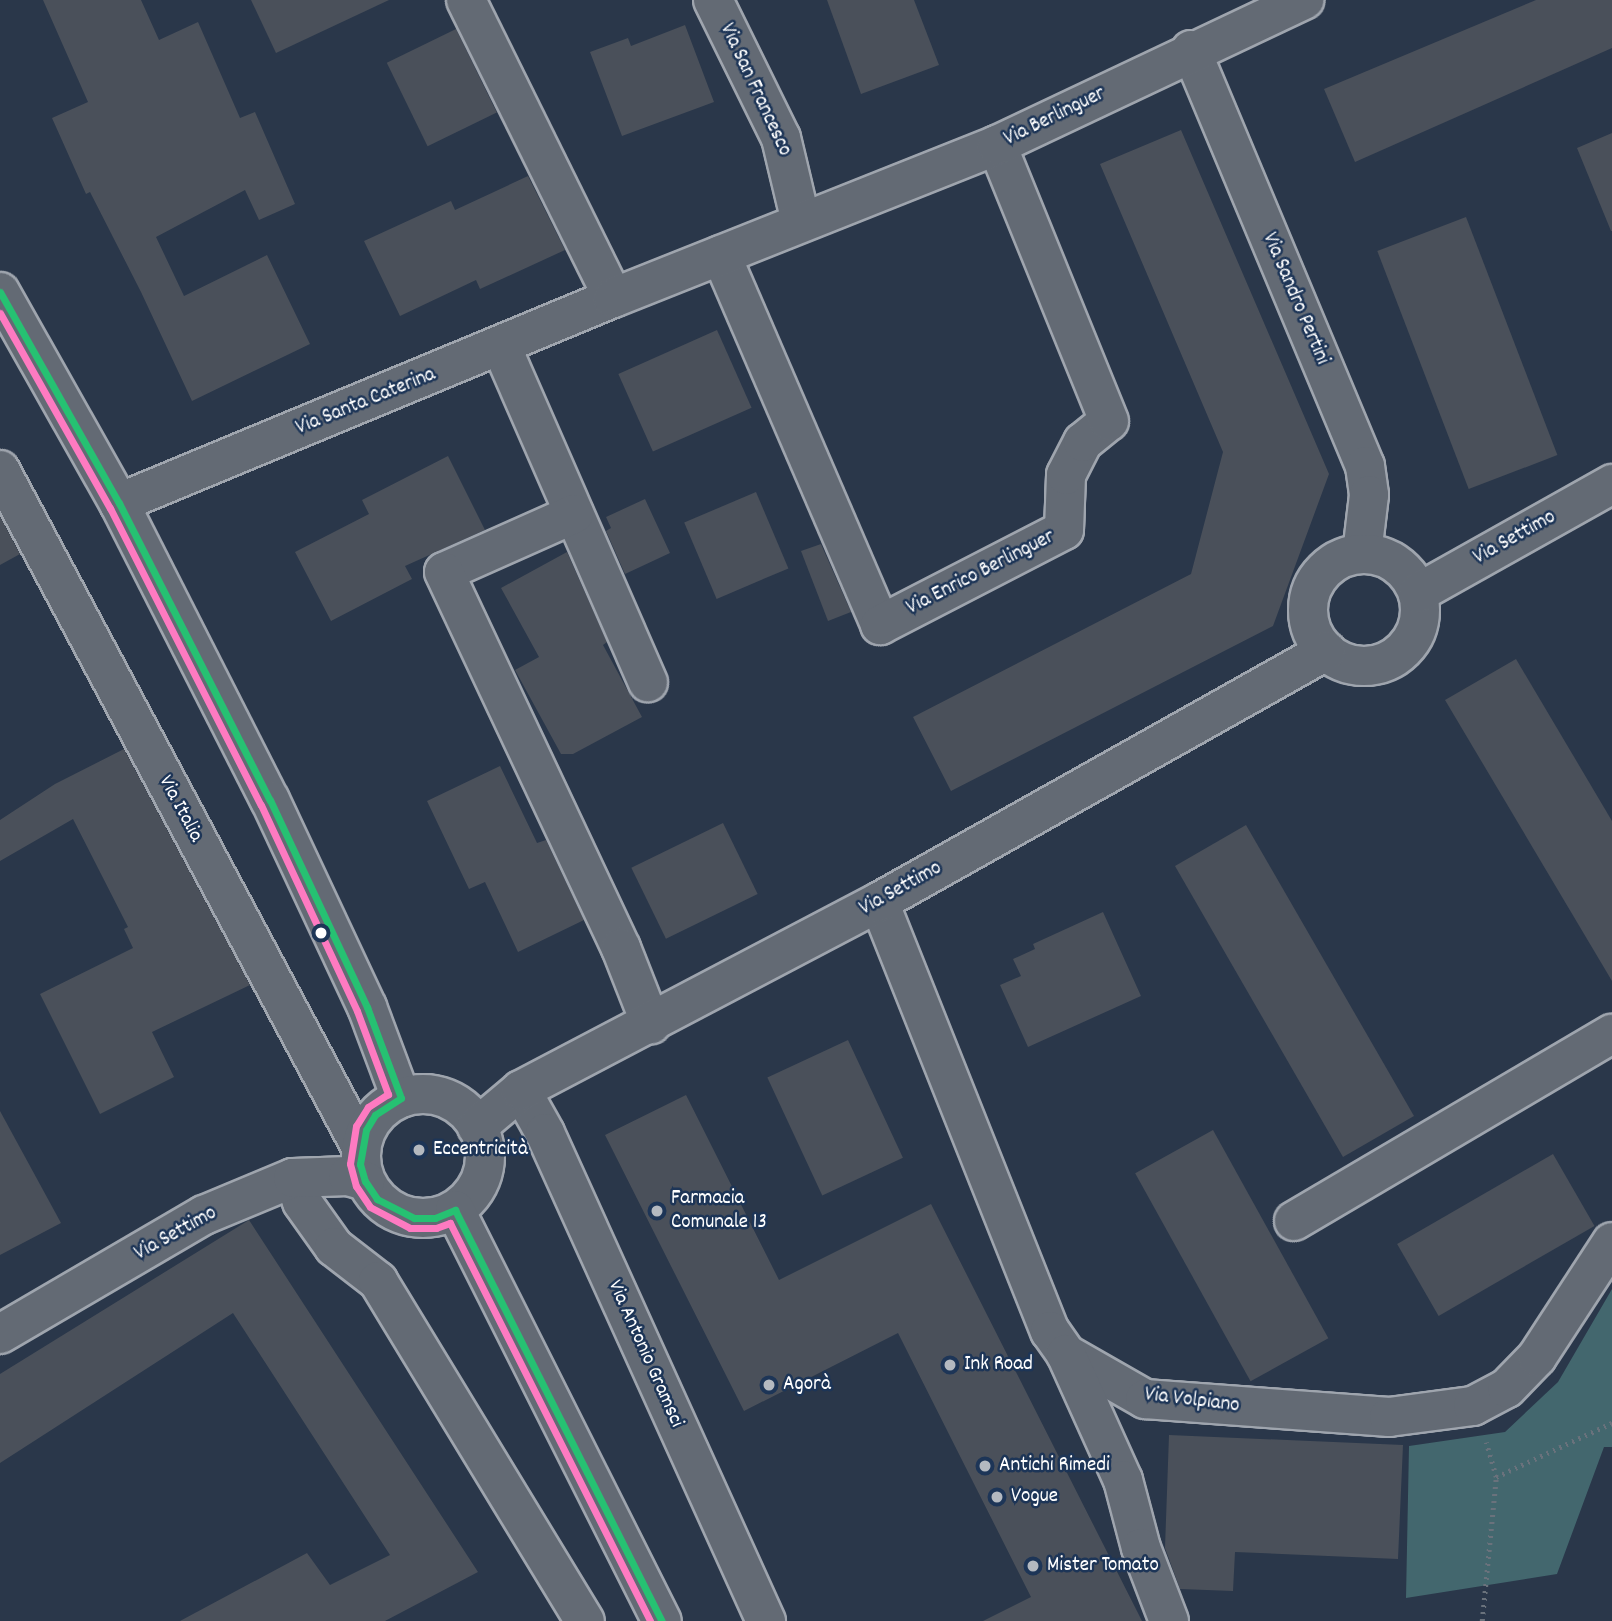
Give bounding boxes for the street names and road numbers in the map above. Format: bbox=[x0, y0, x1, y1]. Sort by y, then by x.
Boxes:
street label: Via San Francesco bbox=[713, 20, 797, 160]
street label: Via Berlinguer bbox=[1000, 82, 1110, 152]
street label: Via Sandro Pertini bbox=[1256, 229, 1334, 369]
street label: Via Santa Caterina bbox=[293, 363, 439, 441]
street label: Via Settimo bbox=[1469, 505, 1561, 571]
street label: Via Enrico Berlinguer bbox=[903, 525, 1059, 621]
street label: Via Italia bbox=[152, 772, 208, 846]
street label: Via Settimo bbox=[855, 856, 947, 922]
street label: Via Settimo bbox=[130, 1201, 222, 1267]
street label: Via Antonio Gramsci bbox=[601, 1277, 689, 1431]
street label: Via Volpiano bbox=[1143, 1383, 1241, 1419]

